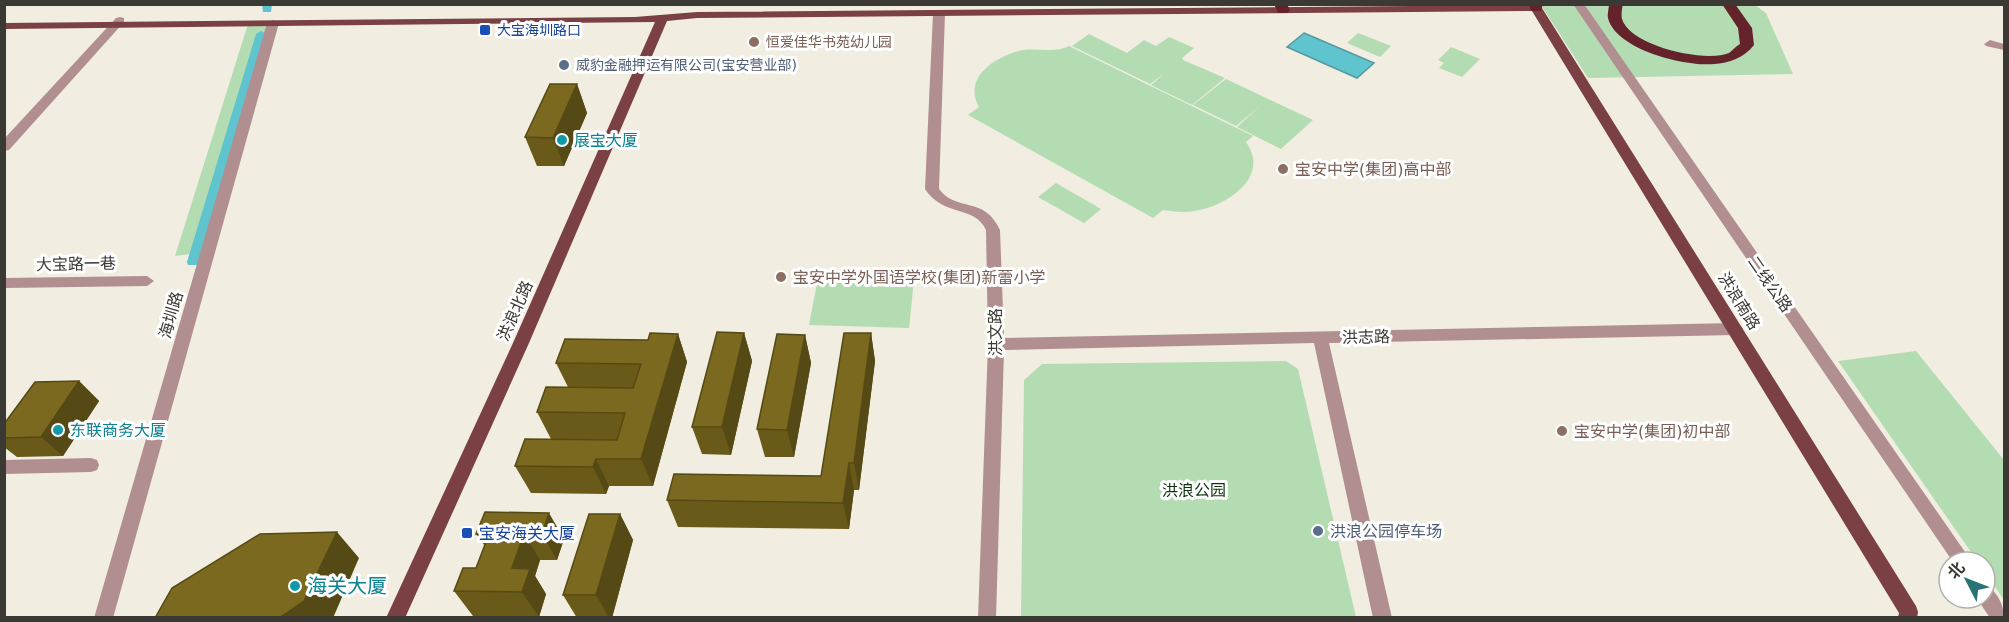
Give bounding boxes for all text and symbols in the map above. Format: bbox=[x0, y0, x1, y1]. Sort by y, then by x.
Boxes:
place label: 大宝海圳路口 bbox=[497, 22, 581, 38]
marker: 大宝海圳路口 bbox=[478, 23, 492, 37]
place label: 恒爱佳华书苑幼儿园 bbox=[766, 34, 892, 50]
marker: 恒爱佳华书苑幼儿园 bbox=[747, 35, 761, 49]
place label: 威豹金融押运有限公司(宝安营业部) bbox=[576, 57, 797, 73]
marker: 威豹金融押运有限公司(宝安营业部) bbox=[557, 58, 571, 72]
place label: 展宝大厦 bbox=[574, 131, 638, 150]
marker: 展宝大厦 bbox=[555, 133, 569, 147]
place label: 宝安中学(集团)高中部 bbox=[1295, 160, 1452, 179]
marker: 宝安中学(集团)高中部 bbox=[1276, 162, 1290, 176]
street label: 二线公路 bbox=[1744, 252, 1796, 316]
street label: 大宝路一巷 bbox=[36, 254, 116, 274]
place label: 宝安中学外国语学校(集团)新蕾小学 bbox=[793, 268, 1046, 287]
street label: 洪浪南路 bbox=[1714, 269, 1764, 333]
marker: 宝安中学外国语学校(集团)新蕾小学 bbox=[774, 270, 788, 284]
street label: 洪浪北路 bbox=[493, 278, 537, 344]
street label: 海圳路 bbox=[155, 289, 187, 341]
street label: 洪文路 bbox=[986, 308, 1005, 356]
street label: 洪志路 bbox=[1342, 327, 1390, 347]
place label: 东联商务大厦 bbox=[70, 421, 166, 440]
place label: 宝安中学(集团)初中部 bbox=[1574, 422, 1731, 441]
marker: 东联商务大厦 bbox=[51, 423, 65, 437]
marker: 宝安中学(集团)初中部 bbox=[1555, 424, 1569, 438]
park label: 洪浪公园 bbox=[1162, 481, 1226, 500]
place label: 洪浪公园停车场 bbox=[1330, 522, 1442, 541]
place label: 宝安海关大厦 bbox=[479, 524, 575, 543]
marker: 洪浪公园停车场 bbox=[1311, 524, 1325, 538]
marker: 宝安海关大厦 bbox=[460, 526, 474, 540]
north arrow bbox=[1937, 550, 1997, 610]
text: 北 bbox=[1944, 558, 1969, 583]
place label: 海关大厦 bbox=[307, 574, 387, 598]
marker: 海关大厦 bbox=[288, 579, 302, 593]

